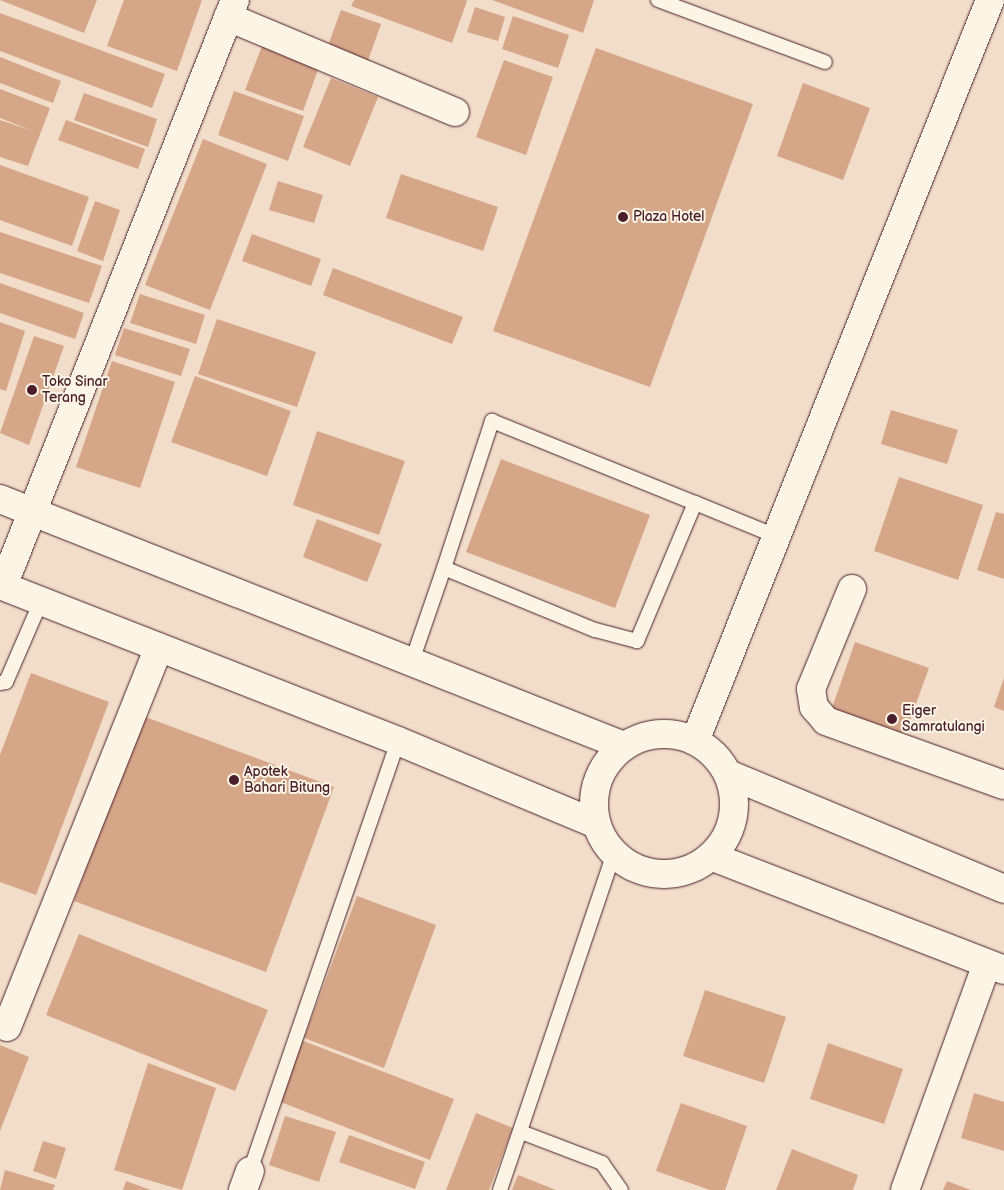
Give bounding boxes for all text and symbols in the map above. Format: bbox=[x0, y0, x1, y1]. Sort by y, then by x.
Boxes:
place label: Plaza Hotel bbox=[633, 209, 704, 225]
marker: Plaza Hotel bbox=[617, 211, 629, 223]
place label: Toko Sinar Terang bbox=[42, 374, 108, 407]
marker: Toko Sinar Terang bbox=[26, 384, 38, 396]
place label: Eiger Samratulangi bbox=[902, 703, 985, 736]
marker: Eiger Samratulangi bbox=[886, 713, 898, 725]
place label: Apotek Bahari Bitung bbox=[244, 764, 330, 796]
marker: Apotek Bahari Bitung bbox=[228, 774, 240, 786]

